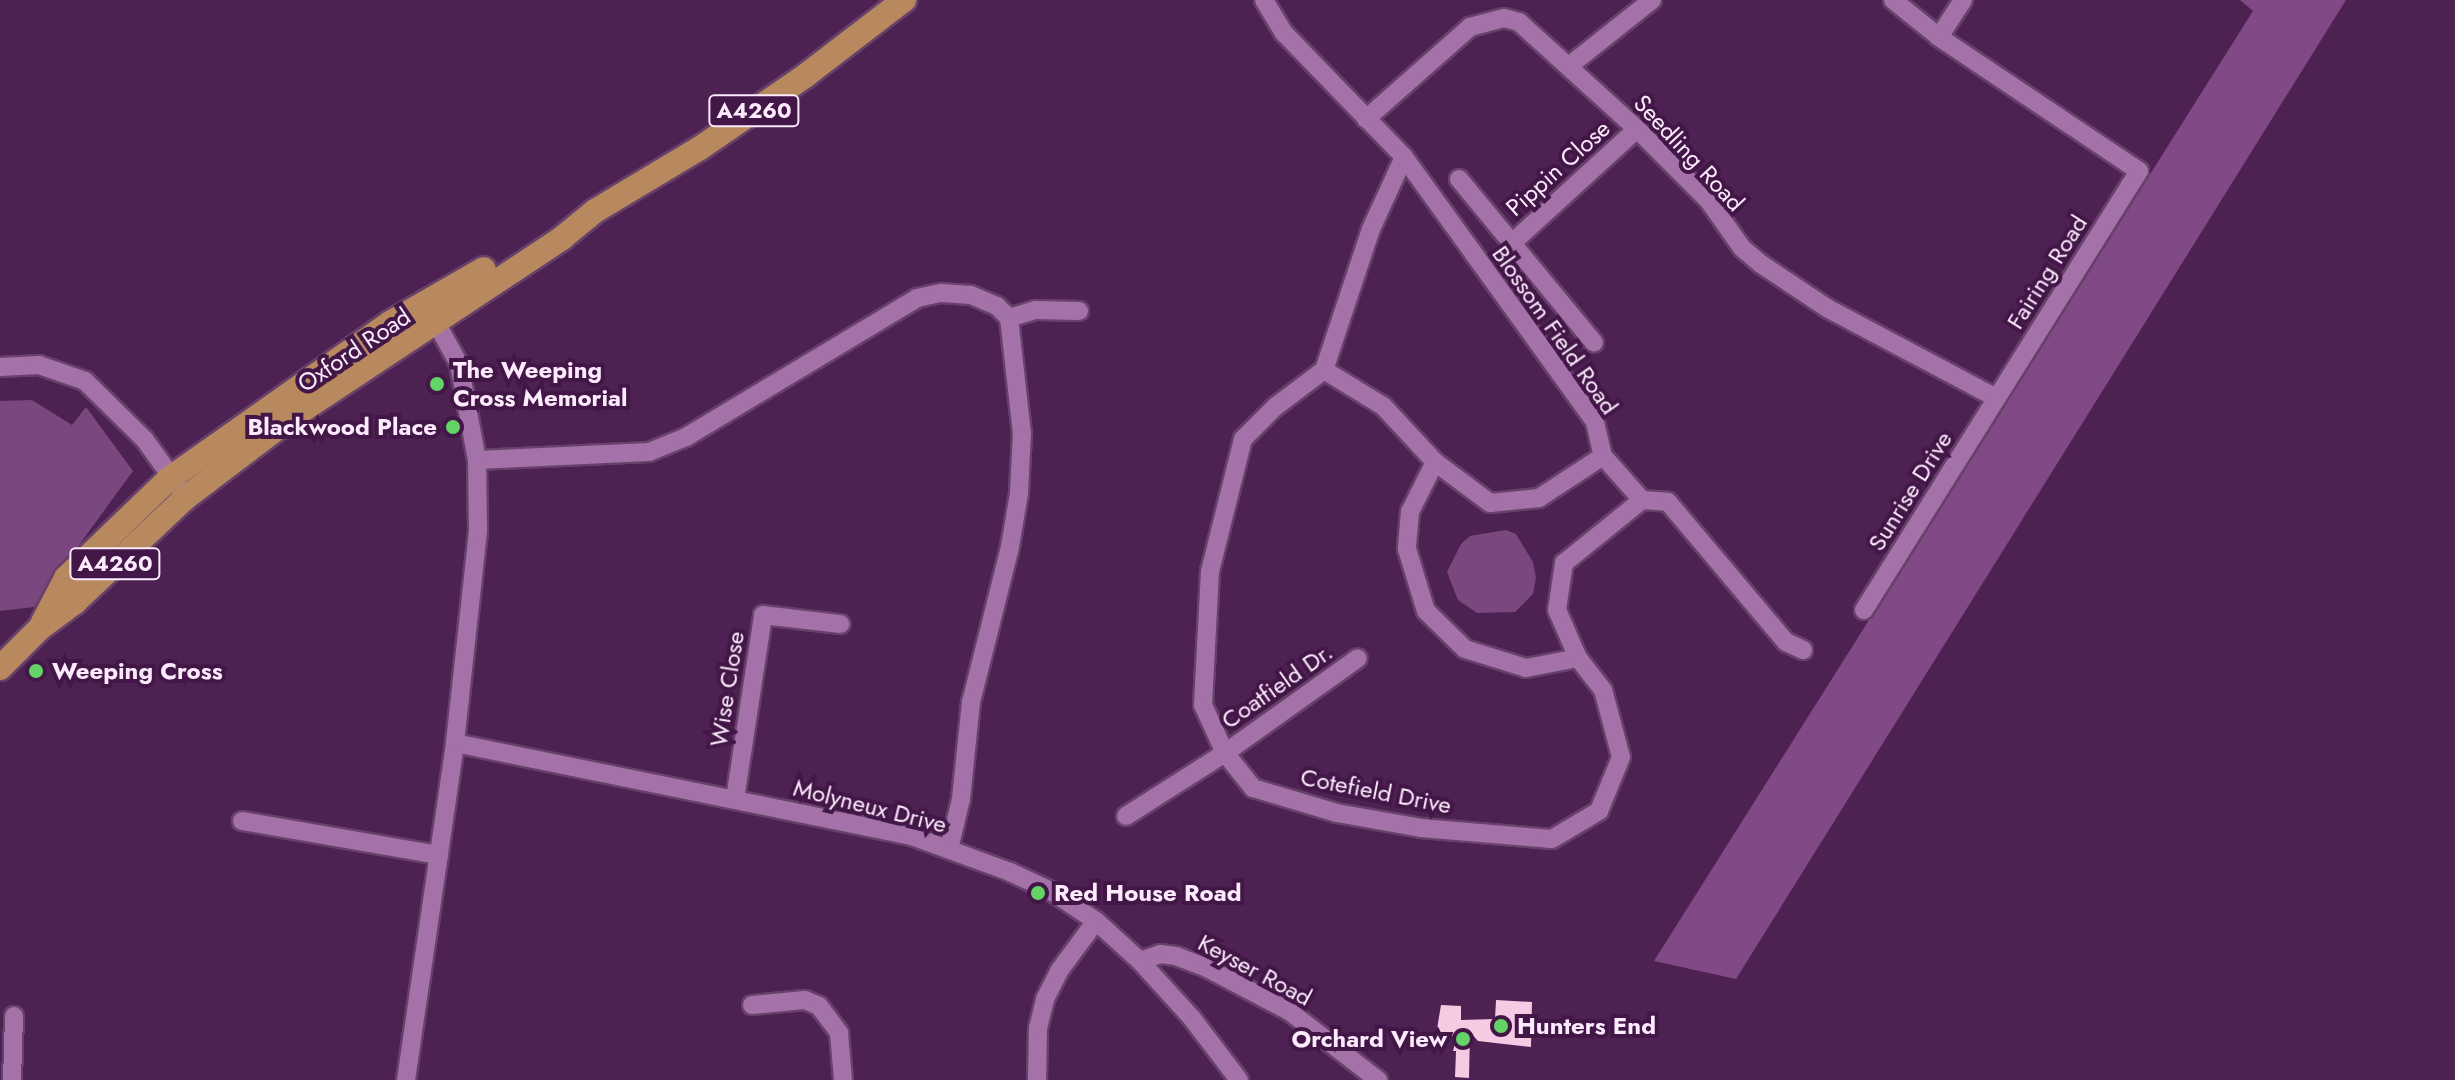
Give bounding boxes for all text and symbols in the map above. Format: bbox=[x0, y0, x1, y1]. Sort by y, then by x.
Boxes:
street label: Seedling Road bbox=[1628, 89, 1750, 217]
road number: A4260 bbox=[708, 93, 800, 129]
street label: Pippin Close bbox=[1500, 114, 1616, 222]
street label: Fairing Road bbox=[2001, 210, 2093, 334]
street label: Blossom Field Road bbox=[1486, 240, 1624, 420]
street label: Oxford Road bbox=[292, 302, 416, 398]
place label: The Weeping Cross Memorial bbox=[453, 356, 627, 412]
marker: The Weeping Cross Memorial bbox=[428, 375, 446, 393]
place label: Blackwood Place bbox=[247, 413, 437, 441]
marker: Blackwood Place bbox=[444, 418, 462, 436]
street label: Sunrise Drive bbox=[1862, 426, 1958, 556]
road number: A4260 bbox=[69, 546, 161, 582]
street label: Wise Close bbox=[704, 629, 750, 749]
street label: Coatfield Dr. bbox=[1216, 637, 1338, 735]
place label: Weeping Cross bbox=[52, 657, 223, 685]
marker: Weeping Cross bbox=[27, 662, 45, 680]
street label: Cotefield Drive bbox=[1298, 762, 1454, 820]
street label: Molyneux Drive bbox=[790, 773, 950, 839]
place label: Red House Road bbox=[1054, 879, 1241, 907]
marker: Red House Road bbox=[1029, 884, 1047, 902]
street label: Keyser Road bbox=[1193, 928, 1317, 1012]
place label: Hunters End bbox=[1517, 1012, 1656, 1040]
marker: Hunters End bbox=[1492, 1017, 1510, 1035]
place label: Orchard View bbox=[1292, 1025, 1447, 1053]
marker: Orchard View bbox=[1454, 1030, 1472, 1048]

